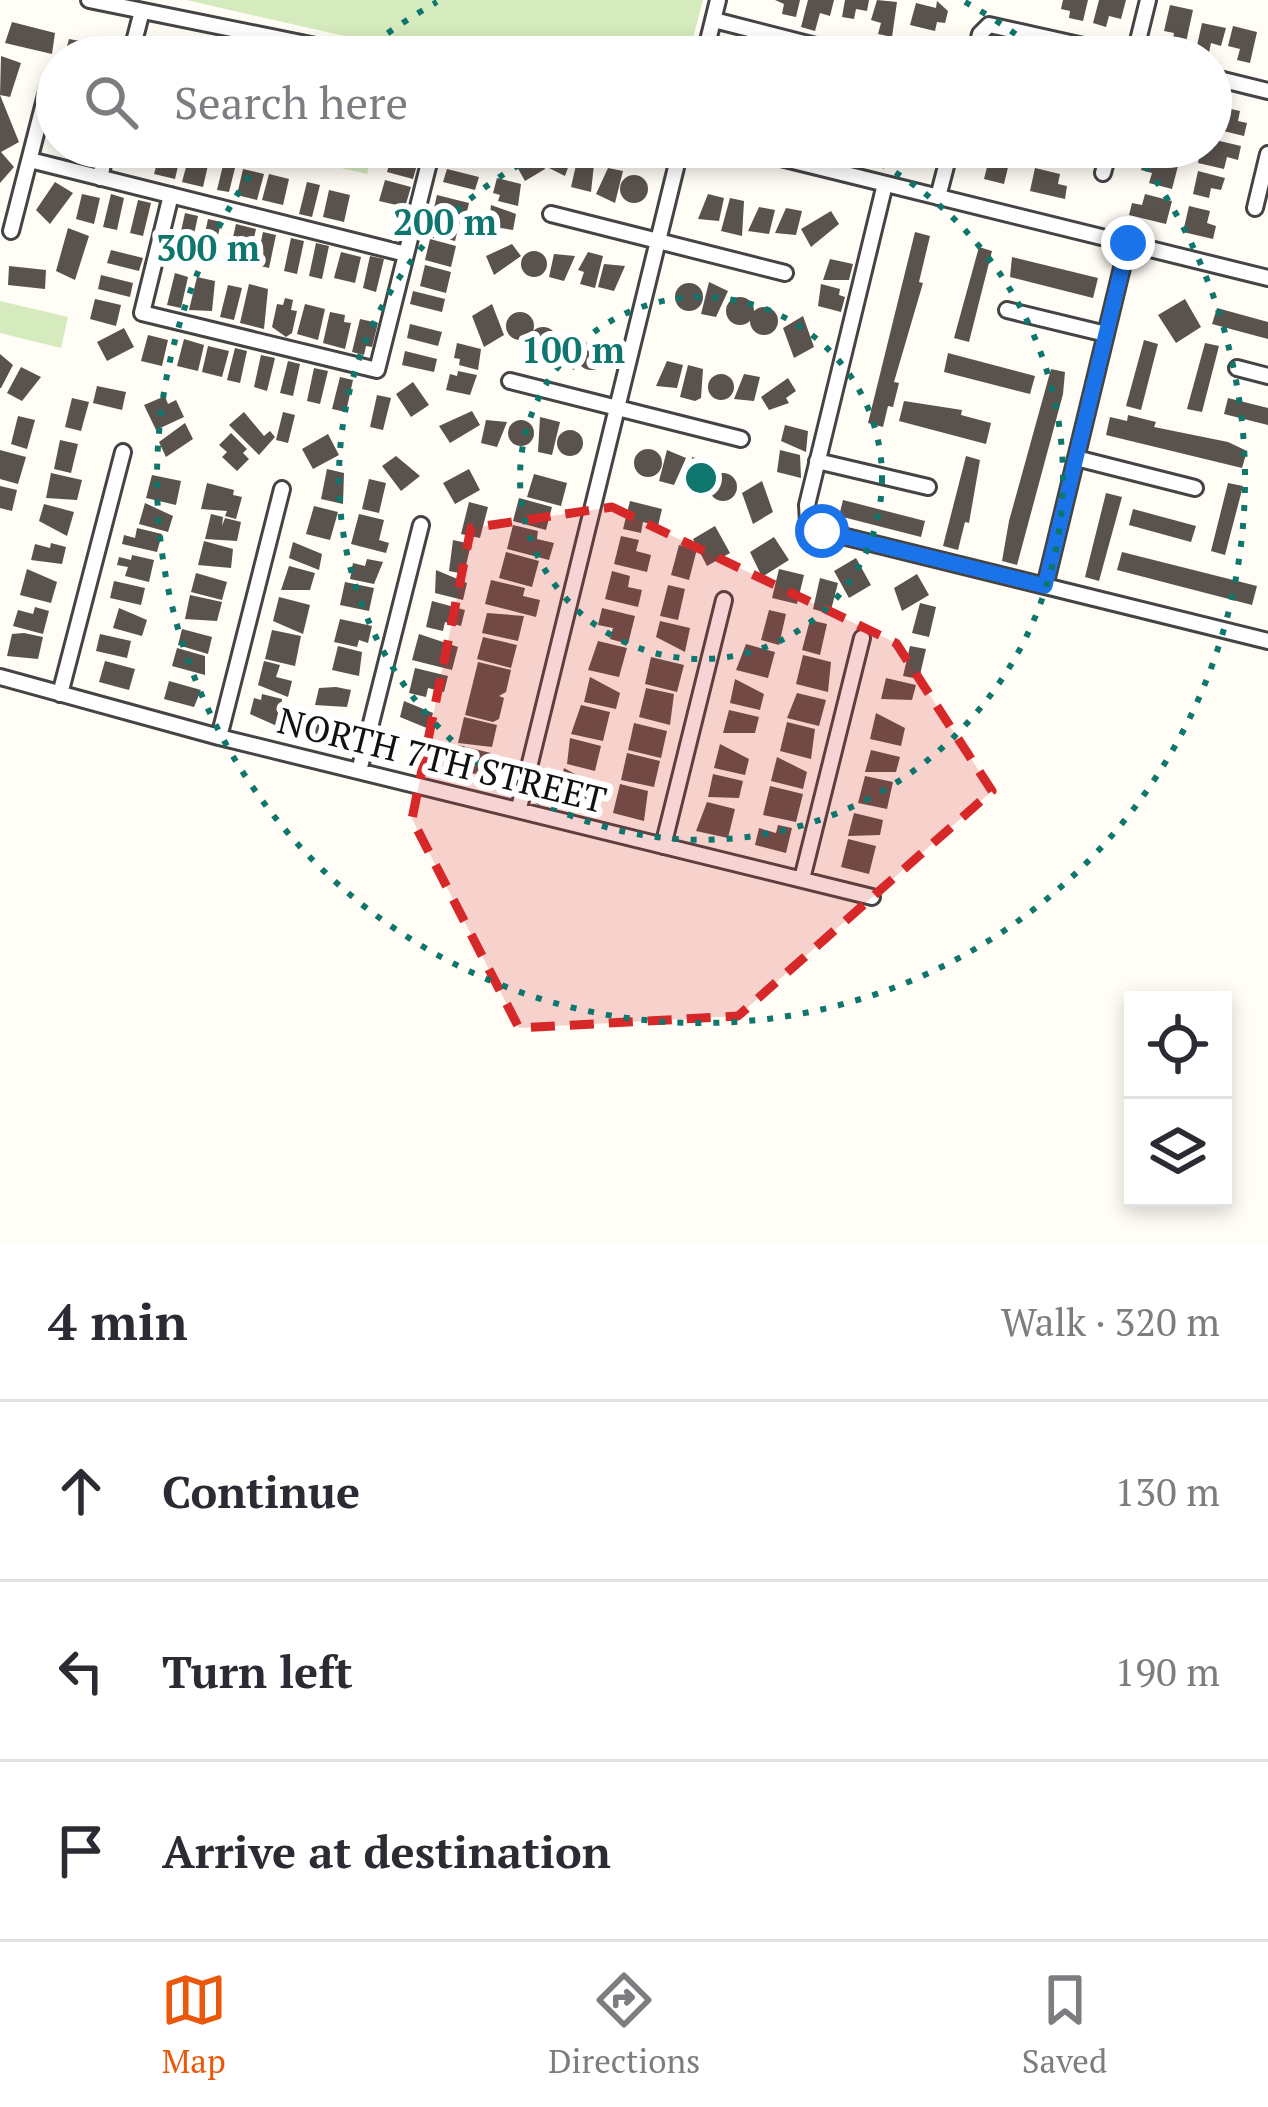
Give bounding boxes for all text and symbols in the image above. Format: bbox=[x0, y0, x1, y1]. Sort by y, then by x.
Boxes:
search box bbox=[36, 36, 1232, 168]
icon: search bbox=[78, 69, 144, 135]
text: Search here bbox=[174, 72, 408, 132]
text: 200 m bbox=[393, 198, 497, 245]
route end bbox=[1101, 216, 1155, 270]
text: 300 m bbox=[156, 224, 260, 271]
text: 100 m bbox=[521, 326, 625, 373]
centre of rings bbox=[680, 457, 722, 499]
route start bbox=[795, 504, 849, 558]
street label: NORTH 7TH STREET bbox=[273, 696, 611, 823]
map controls bbox=[1124, 991, 1232, 1207]
button: locate bbox=[1124, 991, 1232, 1099]
button: layers bbox=[1124, 1099, 1232, 1207]
text: 4 min bbox=[48, 1287, 188, 1355]
text: Walk · 320 m bbox=[1001, 1295, 1220, 1347]
icon: ahead bbox=[48, 1458, 114, 1524]
text: Continue bbox=[162, 1461, 360, 1521]
text: 130 m bbox=[1115, 1465, 1220, 1517]
icon: left bbox=[48, 1638, 114, 1704]
text: Turn left bbox=[162, 1641, 353, 1701]
text: 190 m bbox=[1115, 1645, 1220, 1697]
icon: arrive bbox=[48, 1818, 114, 1884]
text: Arrive at destination bbox=[162, 1821, 611, 1881]
tab: Map bbox=[161, 1967, 227, 2082]
tab: Directions bbox=[548, 1967, 700, 2082]
tab: Saved bbox=[1022, 1967, 1107, 2082]

